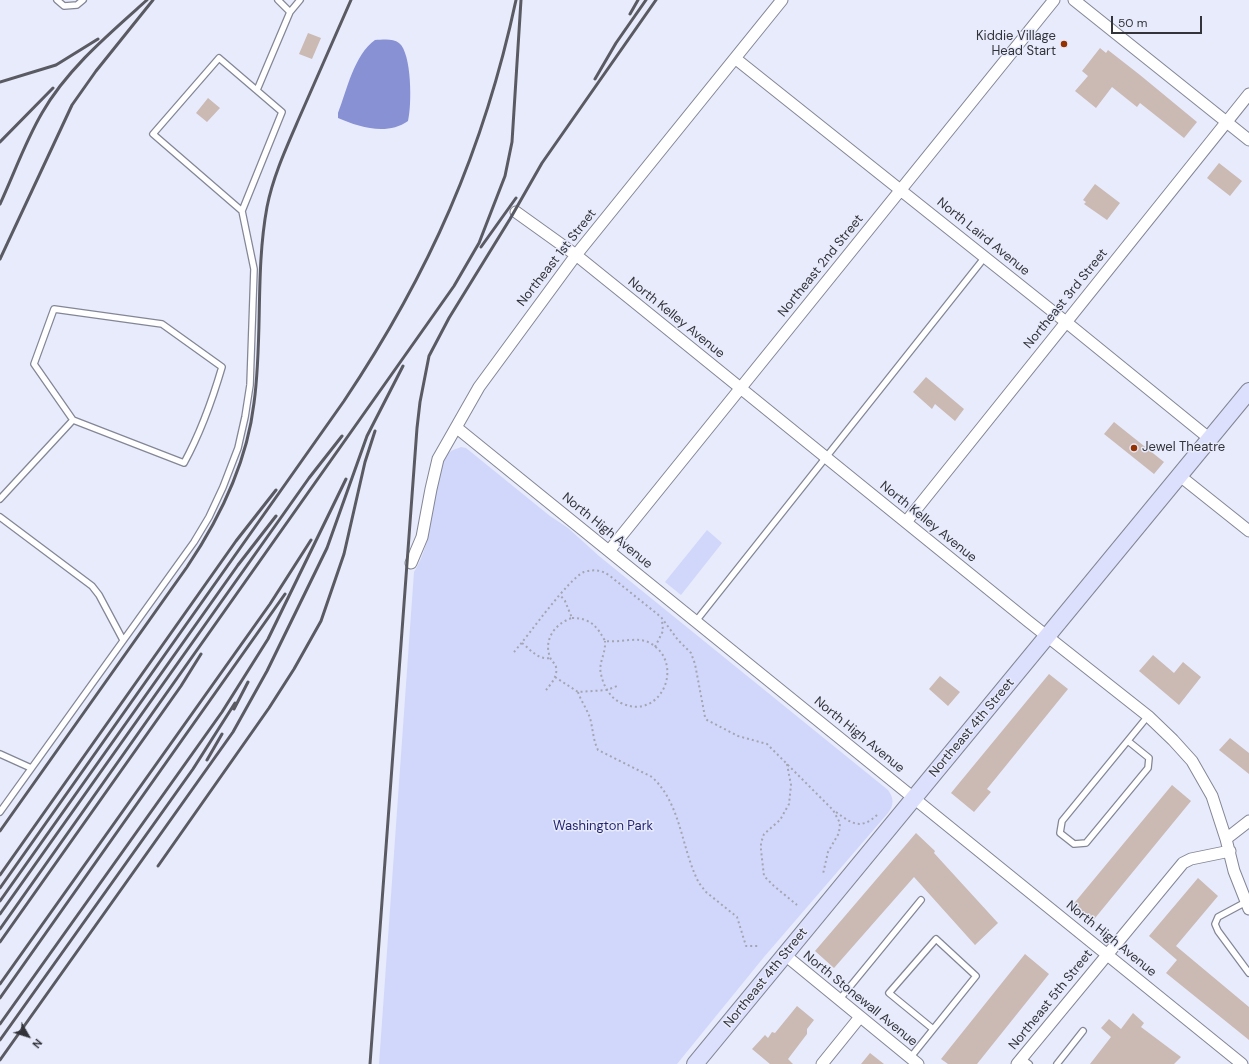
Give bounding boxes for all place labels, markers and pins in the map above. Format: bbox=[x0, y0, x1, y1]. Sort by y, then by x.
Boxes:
place label: Kiddie Village Head Start bbox=[976, 29, 1056, 60]
marker: Kiddie Village Head Start bbox=[1059, 39, 1069, 49]
place label: Jewel Theatre bbox=[1142, 440, 1225, 456]
marker: Jewel Theatre bbox=[1129, 443, 1139, 453]

